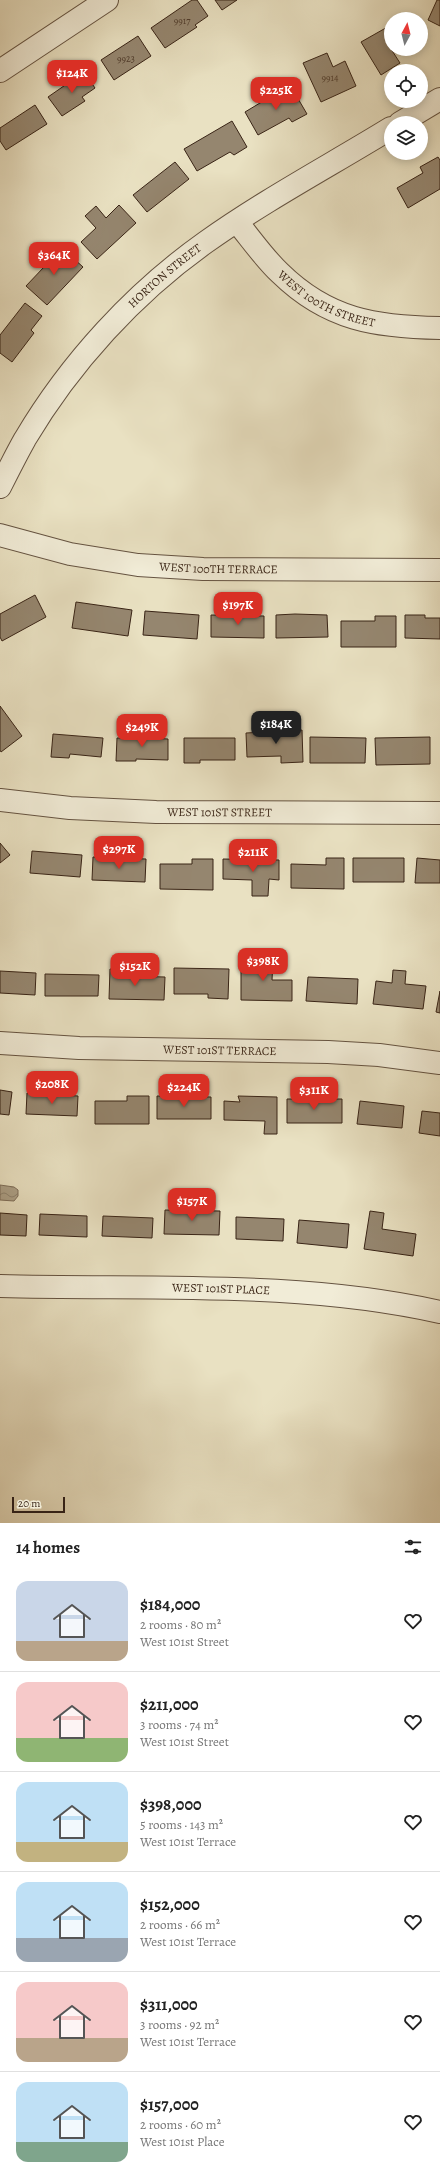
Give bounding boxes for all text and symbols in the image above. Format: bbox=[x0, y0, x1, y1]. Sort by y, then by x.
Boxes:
north arrow bbox=[384, 12, 428, 56]
map controls bbox=[384, 12, 428, 160]
house number: 9917 bbox=[174, 14, 191, 27]
house number: 9923 bbox=[117, 52, 135, 65]
pin: $124K bbox=[44, 60, 100, 94]
text: $124K bbox=[56, 64, 88, 81]
button: locate bbox=[384, 64, 428, 108]
house number: 9914 bbox=[321, 71, 339, 84]
pin: $225K bbox=[248, 77, 304, 111]
text: $225K bbox=[260, 81, 292, 98]
button: layers bbox=[384, 116, 428, 160]
street label: HORTON STREET bbox=[124, 240, 205, 311]
pin: $364K bbox=[26, 242, 82, 276]
text: $364K bbox=[38, 246, 70, 263]
street label: WEST 100TH STREET bbox=[273, 266, 377, 331]
street label: WEST 100TH TERRACE bbox=[158, 558, 278, 577]
pin: $197K bbox=[210, 592, 266, 626]
text: $197K bbox=[223, 596, 253, 613]
pin: $184K bbox=[248, 711, 304, 745]
pin: $249K bbox=[114, 714, 170, 748]
text: $184K bbox=[260, 715, 292, 732]
text: $249K bbox=[125, 718, 159, 735]
street label: WEST 101ST STREET bbox=[166, 804, 272, 820]
pin: $297K bbox=[91, 836, 147, 870]
pin: $211K bbox=[225, 839, 281, 873]
text: $297K bbox=[103, 840, 135, 857]
text: $211K bbox=[238, 843, 268, 860]
pin: $398K bbox=[235, 948, 291, 982]
text: $398K bbox=[247, 952, 279, 969]
pin: $152K bbox=[107, 953, 163, 987]
text: $152K bbox=[119, 957, 151, 974]
street label: WEST 101ST TERRACE bbox=[162, 1041, 277, 1059]
pin: $208K bbox=[24, 1071, 80, 1105]
pin: $224K bbox=[156, 1074, 212, 1108]
text: $208K bbox=[35, 1075, 69, 1092]
pin: $311K bbox=[286, 1077, 342, 1111]
text: $224K bbox=[167, 1078, 201, 1095]
text: $311K bbox=[299, 1081, 329, 1098]
pin: $157K bbox=[164, 1188, 220, 1222]
text: $157K bbox=[177, 1192, 207, 1209]
street label: WEST 101ST PLACE bbox=[171, 1280, 270, 1298]
scale bar bbox=[12, 1495, 65, 1514]
text: 20 m bbox=[18, 1496, 40, 1511]
text: 14 homes bbox=[16, 1536, 80, 1559]
icon: filters bbox=[402, 1536, 424, 1558]
text: $184,000 bbox=[140, 1593, 200, 1616]
icon: home bbox=[48, 1597, 96, 1645]
icon: heart bbox=[402, 1610, 424, 1632]
text: 2 rooms · 80 m² bbox=[140, 1616, 221, 1633]
text: West 101st Street bbox=[140, 1633, 229, 1650]
text: $211,000 bbox=[140, 1693, 199, 1716]
icon: home bbox=[48, 1698, 96, 1746]
icon: heart bbox=[402, 1711, 424, 1733]
text: 3 rooms · 74 m² bbox=[140, 1716, 219, 1733]
text: West 101st Street bbox=[140, 1733, 229, 1750]
text: $398,000 bbox=[140, 1793, 202, 1816]
icon: home bbox=[48, 1798, 96, 1846]
icon: heart bbox=[402, 1811, 424, 1833]
text: 5 rooms · 143 m² bbox=[140, 1816, 223, 1833]
text: West 101st Terrace bbox=[140, 1833, 236, 1850]
text: $152,000 bbox=[140, 1893, 200, 1916]
icon: home bbox=[48, 1898, 96, 1946]
icon: heart bbox=[402, 1911, 424, 1933]
text: 2 rooms · 66 m² bbox=[140, 1916, 220, 1933]
text: West 101st Terrace bbox=[140, 1933, 236, 1950]
text: $311,000 bbox=[140, 1993, 198, 2016]
icon: home bbox=[48, 1998, 96, 2046]
icon: heart bbox=[402, 2011, 424, 2033]
text: 3 rooms · 92 m² bbox=[140, 2016, 219, 2033]
text: West 101st Terrace bbox=[140, 2033, 236, 2050]
text: $157,000 bbox=[140, 2093, 199, 2116]
icon: home bbox=[48, 2098, 96, 2146]
icon: heart bbox=[402, 2111, 424, 2133]
text: 2 rooms · 60 m² bbox=[140, 2116, 221, 2133]
text: West 101st Place bbox=[140, 2133, 225, 2150]

